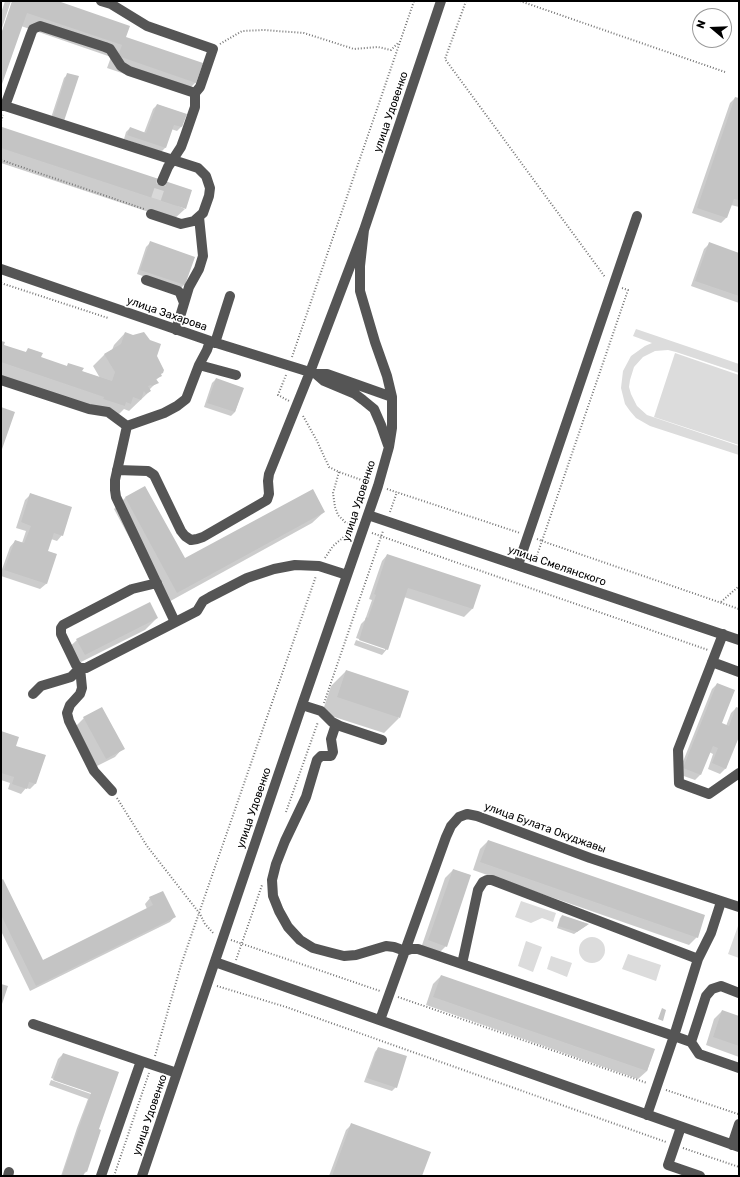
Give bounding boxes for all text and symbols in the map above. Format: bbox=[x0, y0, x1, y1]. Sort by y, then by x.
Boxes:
north arrow bbox=[692, 8, 732, 48]
text: N bbox=[694, 18, 709, 30]
street label: улица Удовенко bbox=[371, 70, 411, 154]
street label: улица Захарова bbox=[125, 294, 209, 334]
street label: улица Удовенко bbox=[340, 459, 378, 543]
street label: улица Смелянского bbox=[506, 543, 608, 589]
street label: улица Удовенко bbox=[234, 766, 274, 850]
street label: улица Булата Окуджавы bbox=[482, 800, 608, 856]
street label: улица Удовенко bbox=[130, 1073, 170, 1157]

